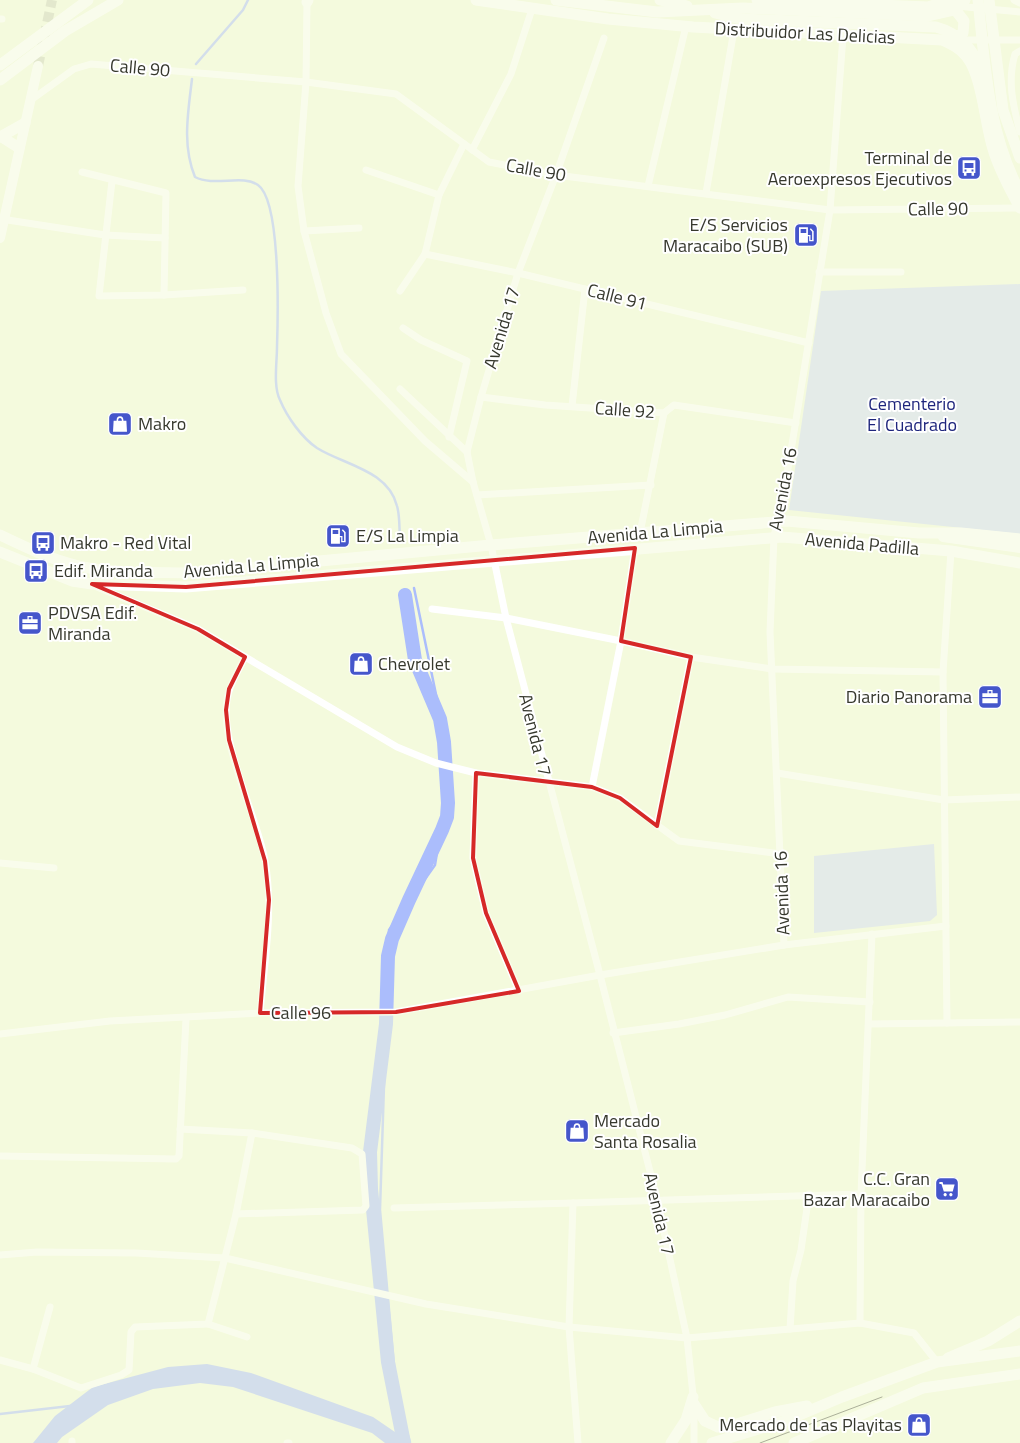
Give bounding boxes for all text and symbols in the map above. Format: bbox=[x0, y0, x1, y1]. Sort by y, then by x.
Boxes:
street label: Distribuidor Las Delicias bbox=[714, 14, 896, 51]
street label: Calle 90 bbox=[109, 51, 171, 84]
place label: Terminal de Aeroexpresos Ejecutivos bbox=[768, 144, 952, 192]
street label: Calle 90 bbox=[504, 151, 568, 188]
bus stop icon: Terminal de Aeroexpresos Ejecutivos bbox=[956, 155, 982, 181]
street label: Calle 90 bbox=[908, 194, 968, 223]
place label: E/S Servicios Maracaibo (SUB) bbox=[663, 211, 788, 259]
fuel station icon: E/S Servicios Maracaibo (SUB) bbox=[793, 222, 819, 248]
street label: Calle 91 bbox=[585, 276, 650, 317]
street label: Avenida 17 bbox=[476, 284, 527, 372]
park label: Cementerio El Cuadrado bbox=[867, 390, 957, 438]
street label: Calle 92 bbox=[594, 394, 656, 425]
place label: Makro bbox=[138, 410, 186, 437]
shop icon: Makro bbox=[107, 411, 133, 437]
street label: Avenida 16 bbox=[761, 445, 804, 533]
street label: Avenida La Limpia bbox=[586, 512, 724, 551]
place label: E/S La Limpia bbox=[356, 522, 459, 549]
fuel station icon: E/S La Limpia bbox=[325, 523, 351, 549]
street label: Avenida Padilla bbox=[804, 525, 920, 562]
place label: Makro - Red Vital bbox=[60, 529, 192, 556]
bus stop icon: Makro - Red Vital bbox=[30, 530, 56, 556]
street label: Avenida La Limpia bbox=[182, 546, 320, 585]
place label: Edif. Miranda bbox=[54, 557, 153, 584]
bus stop icon: Edif. Miranda bbox=[23, 558, 49, 584]
place label: PDVSA Edif. Miranda bbox=[48, 599, 137, 647]
office icon: PDVSA Edif. Miranda bbox=[17, 610, 43, 636]
place label: Chevrolet bbox=[378, 650, 451, 677]
shop icon: Chevrolet bbox=[348, 651, 374, 677]
place label: Diario Panorama bbox=[846, 683, 972, 710]
office icon: Diario Panorama bbox=[977, 684, 1003, 710]
street label: Avenida 17 bbox=[512, 691, 559, 779]
street label: Avenida 16 bbox=[767, 850, 796, 936]
street label: Calle 96 bbox=[271, 999, 331, 1026]
place label: Mercado Santa Rosalia bbox=[594, 1107, 697, 1155]
shop icon: Mercado Santa Rosalia bbox=[564, 1118, 590, 1144]
place label: C.C. Gran Bazar Maracaibo bbox=[803, 1165, 930, 1213]
street label: Avenida 17 bbox=[637, 1170, 682, 1258]
supermarket icon: C.C. Gran Bazar Maracaibo bbox=[934, 1176, 960, 1202]
place label: Mercado de Las Playitas bbox=[719, 1411, 902, 1438]
shop icon: Mercado de Las Playitas bbox=[906, 1412, 932, 1438]

